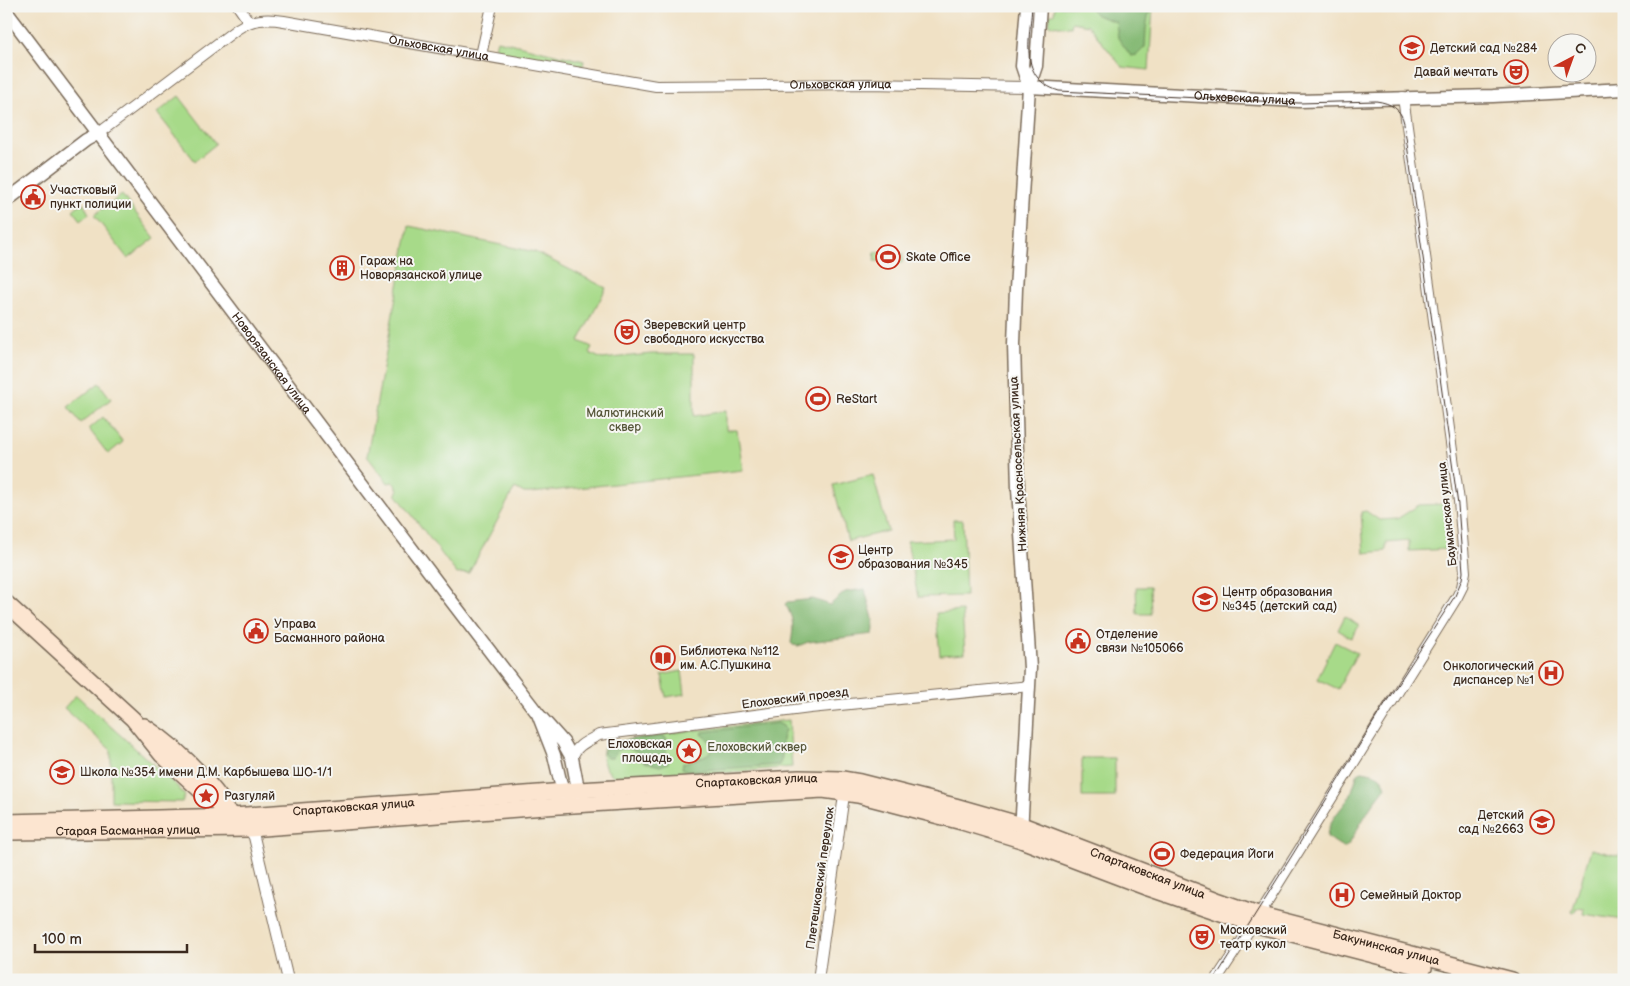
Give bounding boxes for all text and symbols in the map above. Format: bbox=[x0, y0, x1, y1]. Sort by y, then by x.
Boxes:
street label: Ольховская улица bbox=[387, 32, 490, 65]
north arrow bbox=[1548, 32, 1598, 82]
school or university icon: Детский сад №284 bbox=[1399, 35, 1425, 61]
text: С bbox=[1571, 39, 1590, 58]
place label: Детский сад №284 bbox=[1430, 41, 1538, 56]
theatre icon: Давай мечтать bbox=[1503, 59, 1529, 85]
place label: Давай мечтать bbox=[1414, 65, 1498, 80]
street label: Ольховская улица bbox=[790, 77, 892, 93]
street label: Ольховская улица bbox=[1194, 89, 1296, 109]
place label: Участковый пункт полиции bbox=[50, 183, 132, 212]
public building icon: Участковый пункт полиции bbox=[20, 184, 46, 210]
sports icon: Skate Office bbox=[875, 244, 901, 270]
place label: Skate Office bbox=[906, 250, 971, 265]
place label: Гараж на Новорязанской улице bbox=[360, 254, 482, 283]
building icon: Гараж на Новорязанской улице bbox=[329, 255, 355, 281]
street label: Новорязанская улица bbox=[228, 310, 314, 417]
place label: Зверевский центр свободного искусства bbox=[644, 318, 764, 347]
theatre icon: Зверевский центр свободного искусства bbox=[614, 319, 640, 345]
street label: Нижняя Красносельская улица bbox=[1006, 376, 1031, 552]
sports icon: ReStart bbox=[805, 386, 831, 412]
place label: ReStart bbox=[836, 392, 877, 407]
park label: Малютинский сквер bbox=[586, 406, 664, 435]
street label: Бауманская улица bbox=[1435, 461, 1460, 567]
place label: Центр образования №345 bbox=[858, 543, 968, 572]
school or university icon: Центр образования №345 bbox=[828, 544, 854, 570]
place label: Центр образования №345 (детский сад) bbox=[1222, 585, 1337, 614]
school or university icon: Центр образования №345 (детский сад) bbox=[1192, 586, 1218, 612]
place label: Управа Басманного района bbox=[274, 617, 385, 646]
public building icon: Управа Басманного района bbox=[243, 618, 269, 644]
place label: Отделение связи №105066 bbox=[1096, 627, 1184, 656]
public building icon: Отделение связи №105066 bbox=[1065, 628, 1091, 654]
place label: Библиотека №112 им. А.С.Пушкина bbox=[680, 644, 779, 673]
library icon: Библиотека №112 им. А.С.Пушкина bbox=[650, 645, 676, 671]
place label: Онкологический диспансер №1 bbox=[1443, 659, 1534, 688]
hospital icon: Онкологический диспансер №1 bbox=[1538, 660, 1564, 686]
street label: Елоховский проезд bbox=[741, 684, 850, 712]
place label: Елоховская площадь bbox=[608, 737, 672, 766]
place icon: Елоховская площадь bbox=[676, 738, 702, 764]
park label: Елоховский сквер bbox=[707, 740, 807, 755]
school or university icon: Школа №354 имени Д.М. Карбышева ШО-1/1 bbox=[49, 759, 75, 785]
place label: Школа №354 имени Д.М. Карбышева ШО-1/1 bbox=[80, 765, 332, 780]
street label: Спартаковская улица bbox=[695, 771, 818, 792]
place icon: Разгуляй bbox=[193, 783, 219, 809]
place label: Разгуляй bbox=[224, 789, 275, 804]
street label: Спартаковская улица bbox=[292, 795, 415, 820]
street label: Плетешковский переулок bbox=[803, 805, 838, 950]
place label: Детский сад №2663 bbox=[1458, 808, 1524, 837]
school or university icon: Детский сад №2663 bbox=[1529, 809, 1555, 835]
street label: Старая Басманная улица bbox=[56, 823, 200, 839]
sports icon: Федерация Йоги bbox=[1149, 841, 1175, 867]
street label: Спартаковская улица bbox=[1088, 845, 1207, 902]
place label: Федерация Йоги bbox=[1180, 847, 1274, 862]
hospital icon: Семейный Доктор bbox=[1329, 882, 1355, 908]
place label: Семейный Доктор bbox=[1360, 888, 1462, 903]
scale bar bbox=[35, 921, 188, 953]
place label: Московский театр кукол bbox=[1220, 923, 1287, 952]
theatre icon: Московский театр кукол bbox=[1189, 924, 1215, 950]
street label: Бакунинская улица bbox=[1331, 927, 1441, 969]
text: 100 m bbox=[42, 930, 82, 949]

